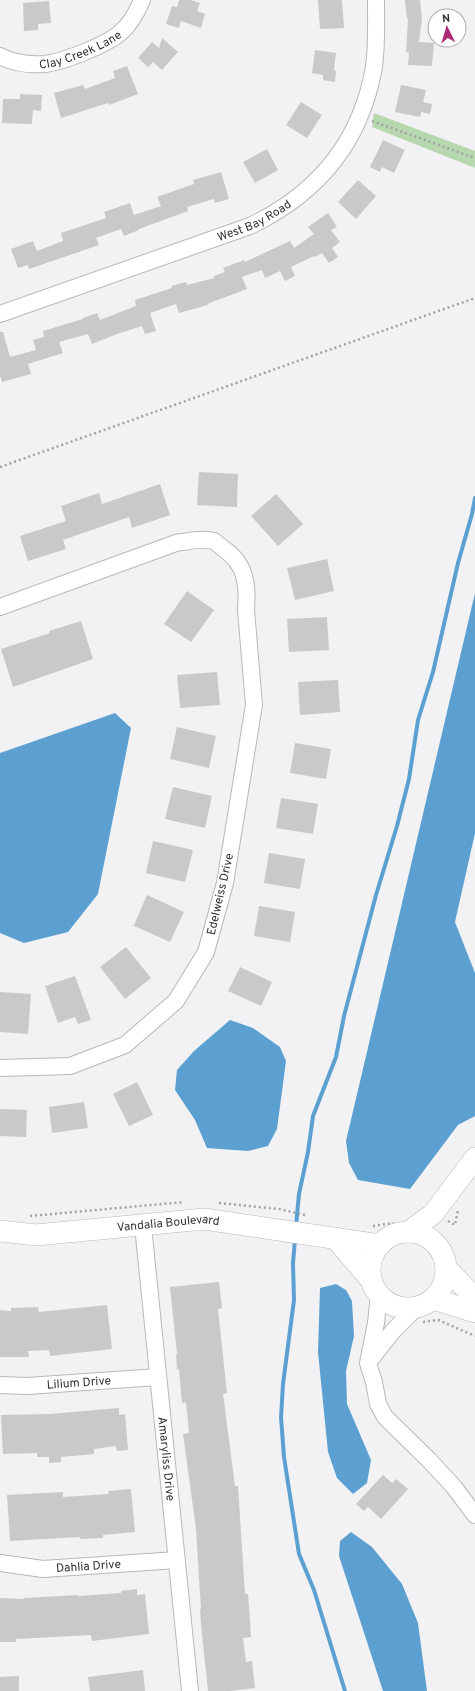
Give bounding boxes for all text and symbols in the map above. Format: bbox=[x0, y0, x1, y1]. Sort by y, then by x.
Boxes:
north arrow bbox=[427, 8, 467, 48]
text: N bbox=[442, 12, 451, 26]
street label: Clay Creek Lane bbox=[39, 27, 125, 73]
street label: West Bay Road bbox=[215, 197, 295, 246]
street label: Edelweiss Drive bbox=[204, 852, 238, 937]
street label: Vandalia Boulevard bbox=[116, 1212, 220, 1236]
street label: Lilium Drive bbox=[46, 1373, 112, 1394]
street label: Amaryliss Drive bbox=[153, 1416, 178, 1502]
street label: Dahlia Drive bbox=[56, 1557, 121, 1577]

